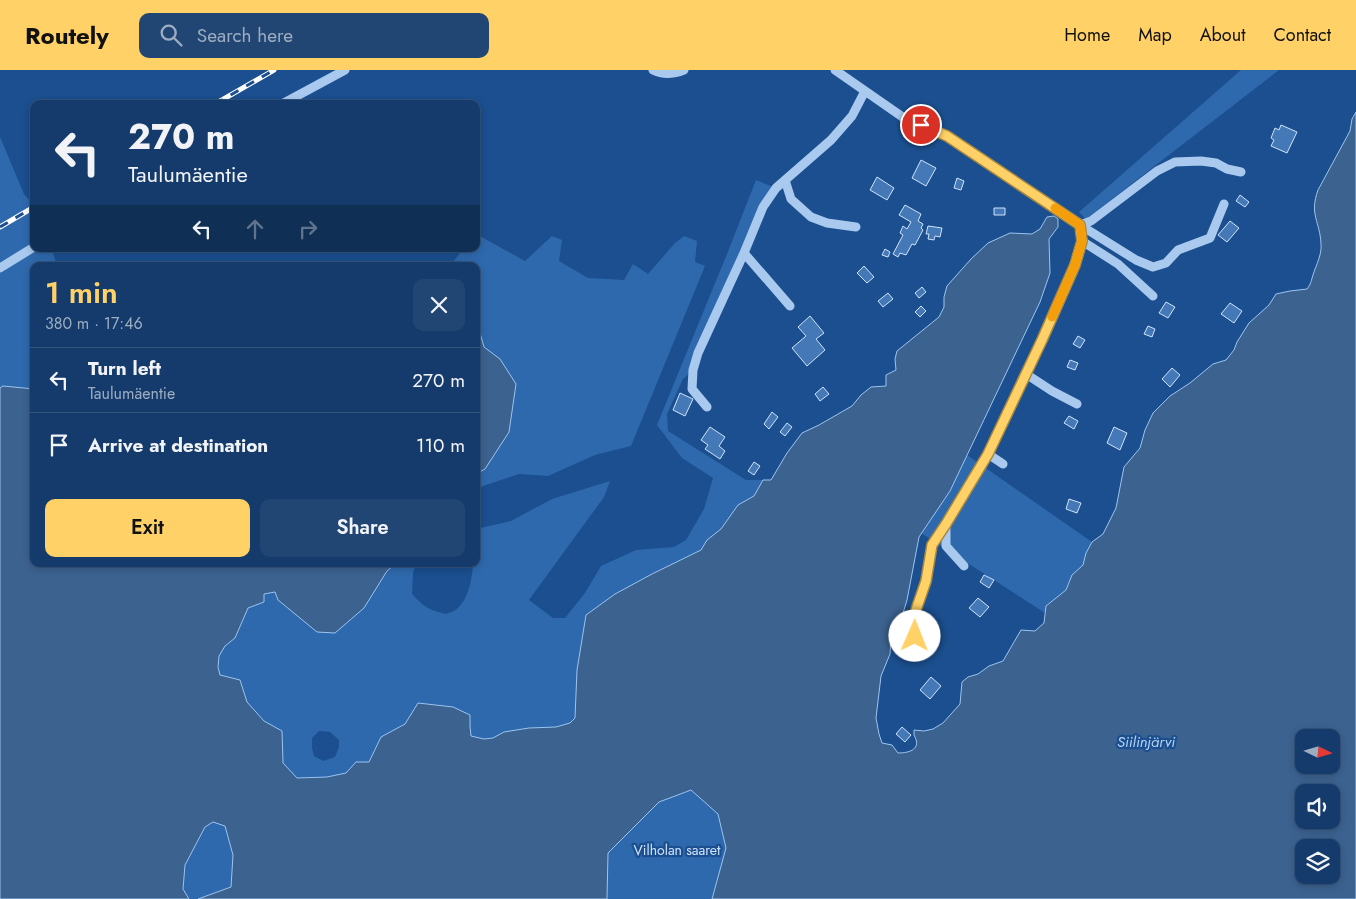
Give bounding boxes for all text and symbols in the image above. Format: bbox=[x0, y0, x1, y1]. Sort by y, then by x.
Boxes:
search box bbox=[139, 13, 489, 58]
text: Routely bbox=[25, 18, 109, 53]
icon: search bbox=[157, 21, 185, 49]
text: Search here bbox=[197, 22, 293, 49]
text: Home bbox=[1064, 22, 1110, 48]
text: Map bbox=[1138, 22, 1172, 48]
text: About bbox=[1200, 22, 1245, 48]
text: Contact bbox=[1273, 22, 1331, 48]
pin bbox=[900, 104, 942, 146]
icon: arrive bbox=[907, 111, 935, 139]
text: 270 m bbox=[128, 112, 234, 162]
icon: left bbox=[45, 120, 110, 185]
text: Taulumäentie bbox=[128, 158, 248, 190]
icon: left bbox=[188, 215, 216, 243]
icon: ahead bbox=[241, 215, 269, 243]
icon: right bbox=[294, 215, 322, 243]
text: 1 min bbox=[45, 271, 118, 314]
button: close bbox=[413, 279, 465, 331]
text: 380 m · 17:46 bbox=[45, 312, 143, 335]
text: Turn left bbox=[88, 355, 161, 382]
icon: left bbox=[45, 366, 73, 394]
text: 270 m bbox=[412, 367, 465, 394]
text: Taulumäentie bbox=[88, 382, 175, 405]
icon: arrive bbox=[45, 431, 73, 459]
text: Arrive at destination bbox=[88, 432, 268, 459]
text: 110 m bbox=[416, 432, 465, 459]
button: Exit bbox=[45, 499, 250, 557]
button: Share bbox=[260, 499, 465, 557]
position arrow bbox=[888, 609, 940, 661]
north arrow bbox=[1295, 729, 1340, 774]
map controls bbox=[1295, 729, 1340, 884]
water label: Siilinjärvi bbox=[1117, 731, 1175, 753]
button: sound bbox=[1295, 784, 1340, 829]
button: layers bbox=[1295, 839, 1340, 884]
park label: Vilholan saaret bbox=[634, 840, 721, 860]

